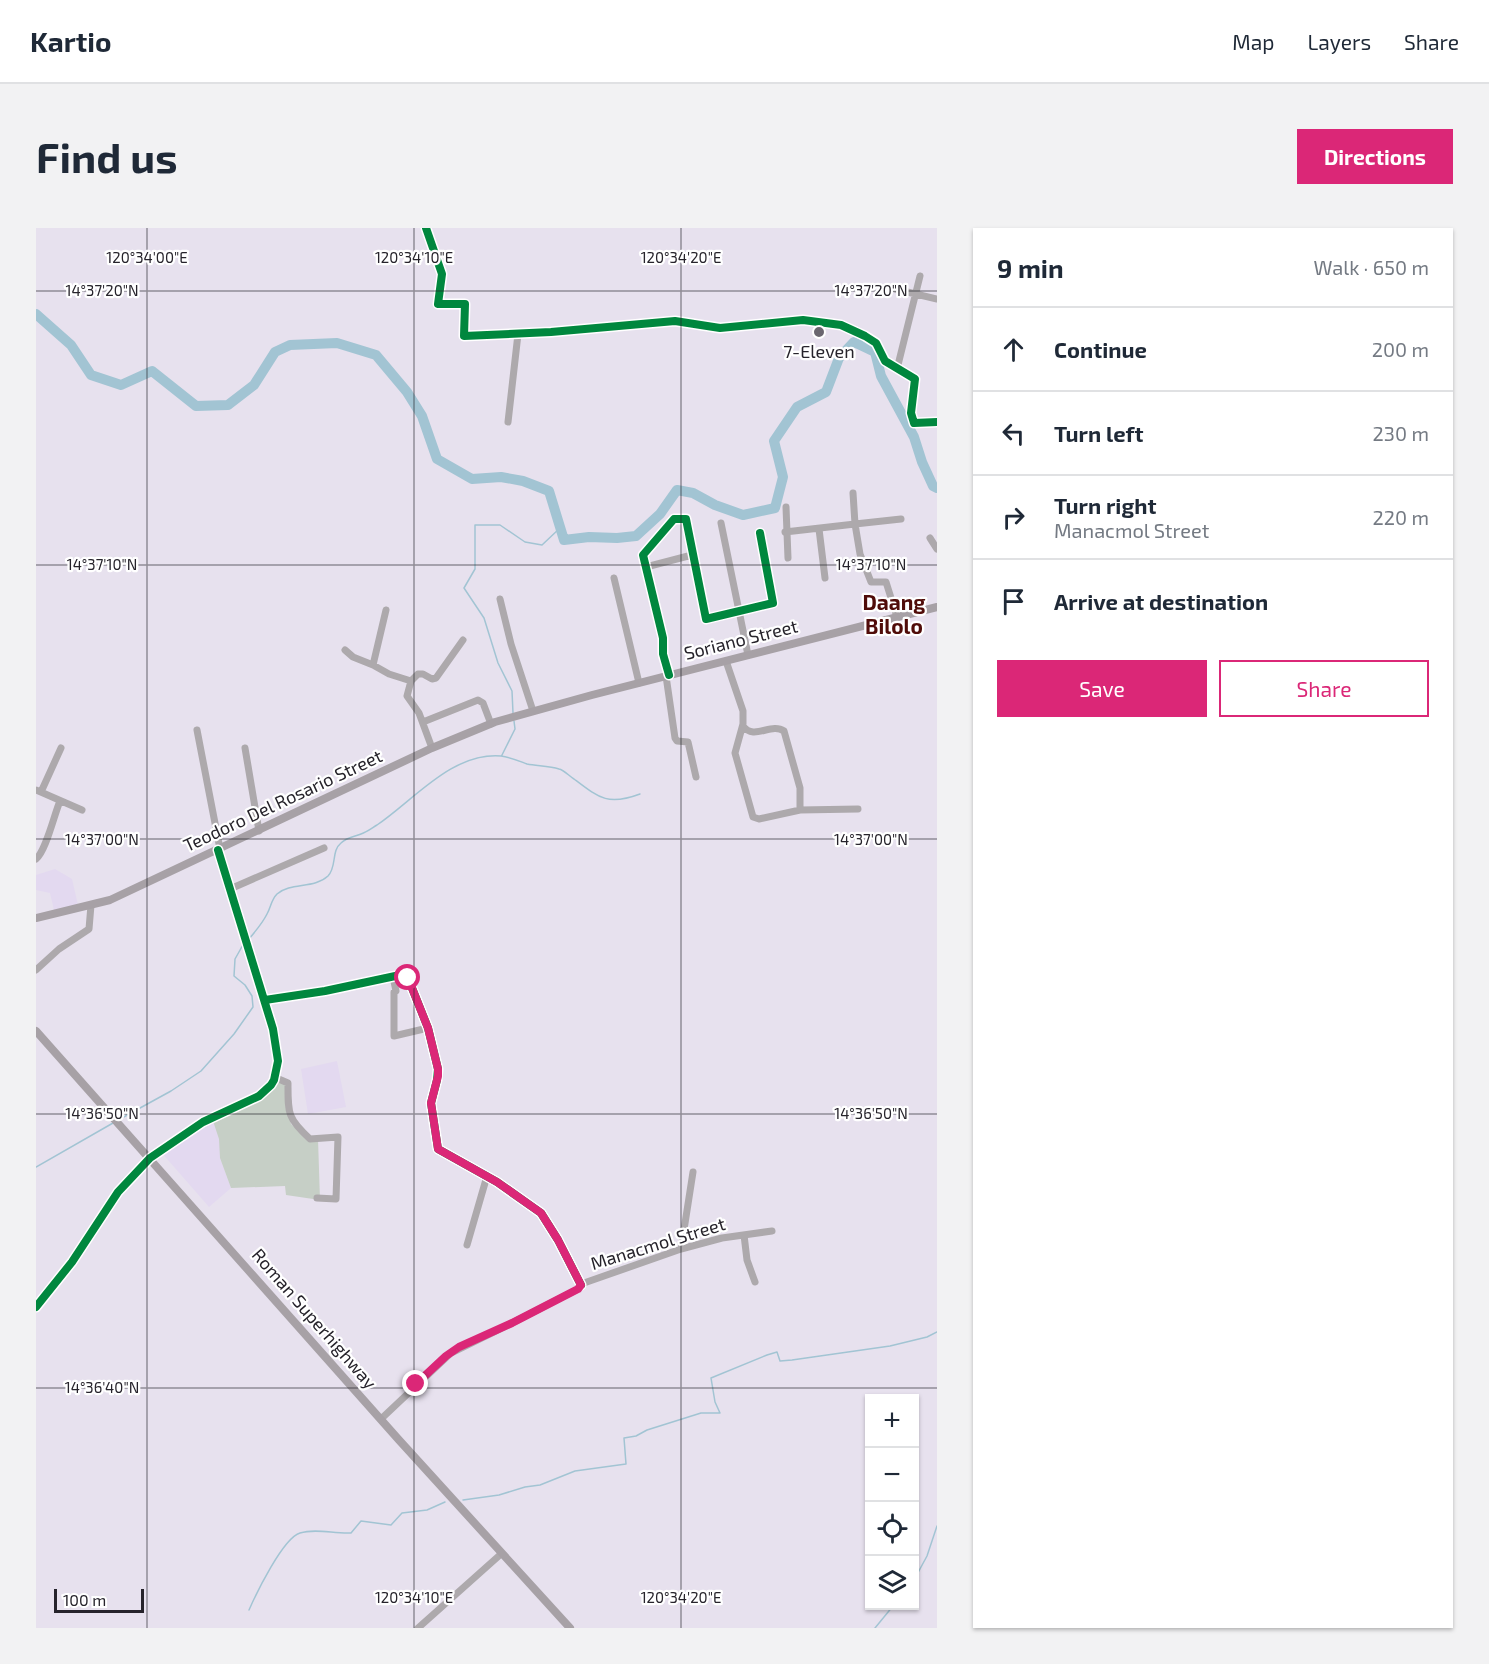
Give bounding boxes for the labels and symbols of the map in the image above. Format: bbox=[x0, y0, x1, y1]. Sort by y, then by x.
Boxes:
text: 120°34'00"E bbox=[106, 248, 188, 266]
text: 120°34'10"E bbox=[375, 248, 453, 266]
text: 120°34'20"E bbox=[641, 248, 721, 266]
text: 14°37'20"N bbox=[65, 281, 139, 299]
text: 14°37'20"N bbox=[834, 281, 908, 299]
marker: 7-Eleven bbox=[812, 325, 826, 339]
place label: 7-Eleven bbox=[783, 340, 855, 362]
text: 14°37'10"N bbox=[67, 555, 137, 573]
text: 14°37'10"N bbox=[836, 555, 906, 573]
district label: Daang Bilolo bbox=[862, 589, 926, 638]
street label: Soriano Street bbox=[682, 614, 800, 664]
street label: Teodoro Del Rosario Street bbox=[180, 744, 386, 856]
text: 14°37'00"N bbox=[65, 830, 139, 848]
text: 14°37'00"N bbox=[834, 830, 908, 848]
route start bbox=[394, 964, 420, 990]
text: 14°36'50"N bbox=[65, 1104, 139, 1122]
text: 14°36'50"N bbox=[834, 1104, 908, 1122]
street label: Manacmol Street bbox=[588, 1212, 728, 1274]
street label: Roman Superhighway bbox=[248, 1244, 382, 1393]
route end bbox=[402, 1370, 428, 1396]
text: 14°36'40"N bbox=[65, 1378, 139, 1396]
scale bar bbox=[54, 1586, 144, 1614]
text: 120°34'10"E bbox=[375, 1588, 453, 1606]
text: 120°34'20"E bbox=[641, 1588, 721, 1606]

